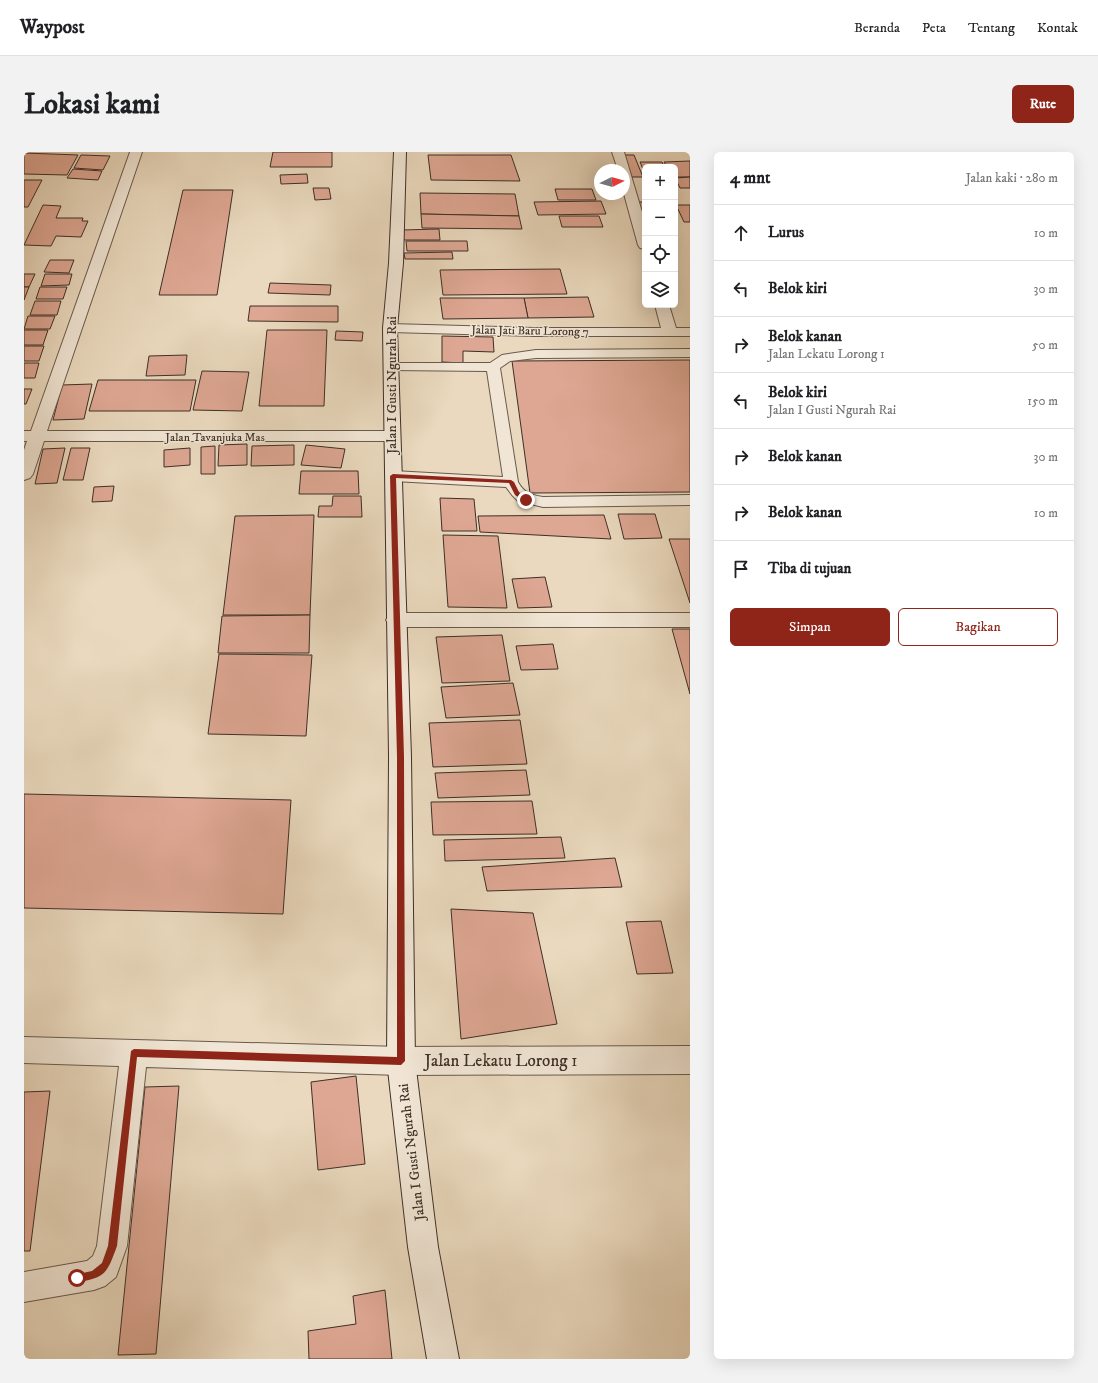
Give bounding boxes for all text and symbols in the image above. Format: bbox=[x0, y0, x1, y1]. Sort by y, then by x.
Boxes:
text: Waypost bbox=[20, 16, 84, 39]
text: Beranda bbox=[854, 19, 900, 37]
text: Peta bbox=[922, 19, 946, 37]
text: Tentang bbox=[968, 19, 1015, 37]
text: Kontak bbox=[1037, 19, 1078, 37]
button: Rute bbox=[1012, 85, 1074, 123]
text: Lokasi kami bbox=[24, 87, 160, 122]
north arrow bbox=[594, 164, 630, 200]
map controls bbox=[642, 164, 678, 308]
button: + bbox=[642, 164, 678, 200]
text: 4 mnt bbox=[730, 167, 770, 189]
text: Jalan kaki · 280 m bbox=[966, 170, 1058, 186]
button: − bbox=[642, 200, 678, 236]
icon: ahead bbox=[730, 222, 752, 244]
text: Lurus bbox=[768, 223, 804, 242]
text: 10 m bbox=[1034, 225, 1058, 241]
button: locate bbox=[642, 236, 678, 272]
button: layers bbox=[642, 272, 678, 308]
icon: left bbox=[730, 278, 752, 300]
text: Belok kiri bbox=[768, 279, 827, 298]
text: 30 m bbox=[1034, 281, 1058, 297]
street label: Jalan I Gusti Ngurah Rai bbox=[383, 316, 401, 456]
street label: Jalan Jati Baru Lorong 7 bbox=[470, 322, 589, 340]
text: Belok kanan bbox=[768, 327, 842, 346]
icon: right bbox=[730, 334, 752, 356]
text: 50 m bbox=[1032, 337, 1058, 353]
text: Jalan Lekatu Lorong 1 bbox=[768, 346, 885, 362]
text: Belok kiri bbox=[768, 383, 827, 402]
icon: left bbox=[730, 390, 752, 412]
text: 150 m bbox=[1027, 393, 1058, 409]
text: Jalan I Gusti Ngurah Rai bbox=[768, 402, 896, 418]
street label: Jalan Tavanjuka Mas bbox=[164, 430, 265, 445]
icon: right bbox=[730, 446, 752, 468]
text: Belok kanan bbox=[768, 447, 842, 466]
text: 30 m bbox=[1034, 449, 1058, 465]
route end bbox=[517, 491, 535, 509]
icon: right bbox=[730, 502, 752, 524]
text: Belok kanan bbox=[768, 503, 842, 522]
text: 10 m bbox=[1034, 505, 1058, 521]
icon: arrive bbox=[730, 558, 752, 580]
text: Tiba di tujuan bbox=[768, 559, 851, 578]
button: Simpan bbox=[730, 608, 890, 646]
button: Bagikan bbox=[898, 608, 1058, 646]
street label: Jalan Lekatu Lorong 1 bbox=[423, 1050, 577, 1072]
street label: Jalan I Gusti Ngurah Rai bbox=[395, 1082, 430, 1224]
route start bbox=[68, 1269, 86, 1287]

